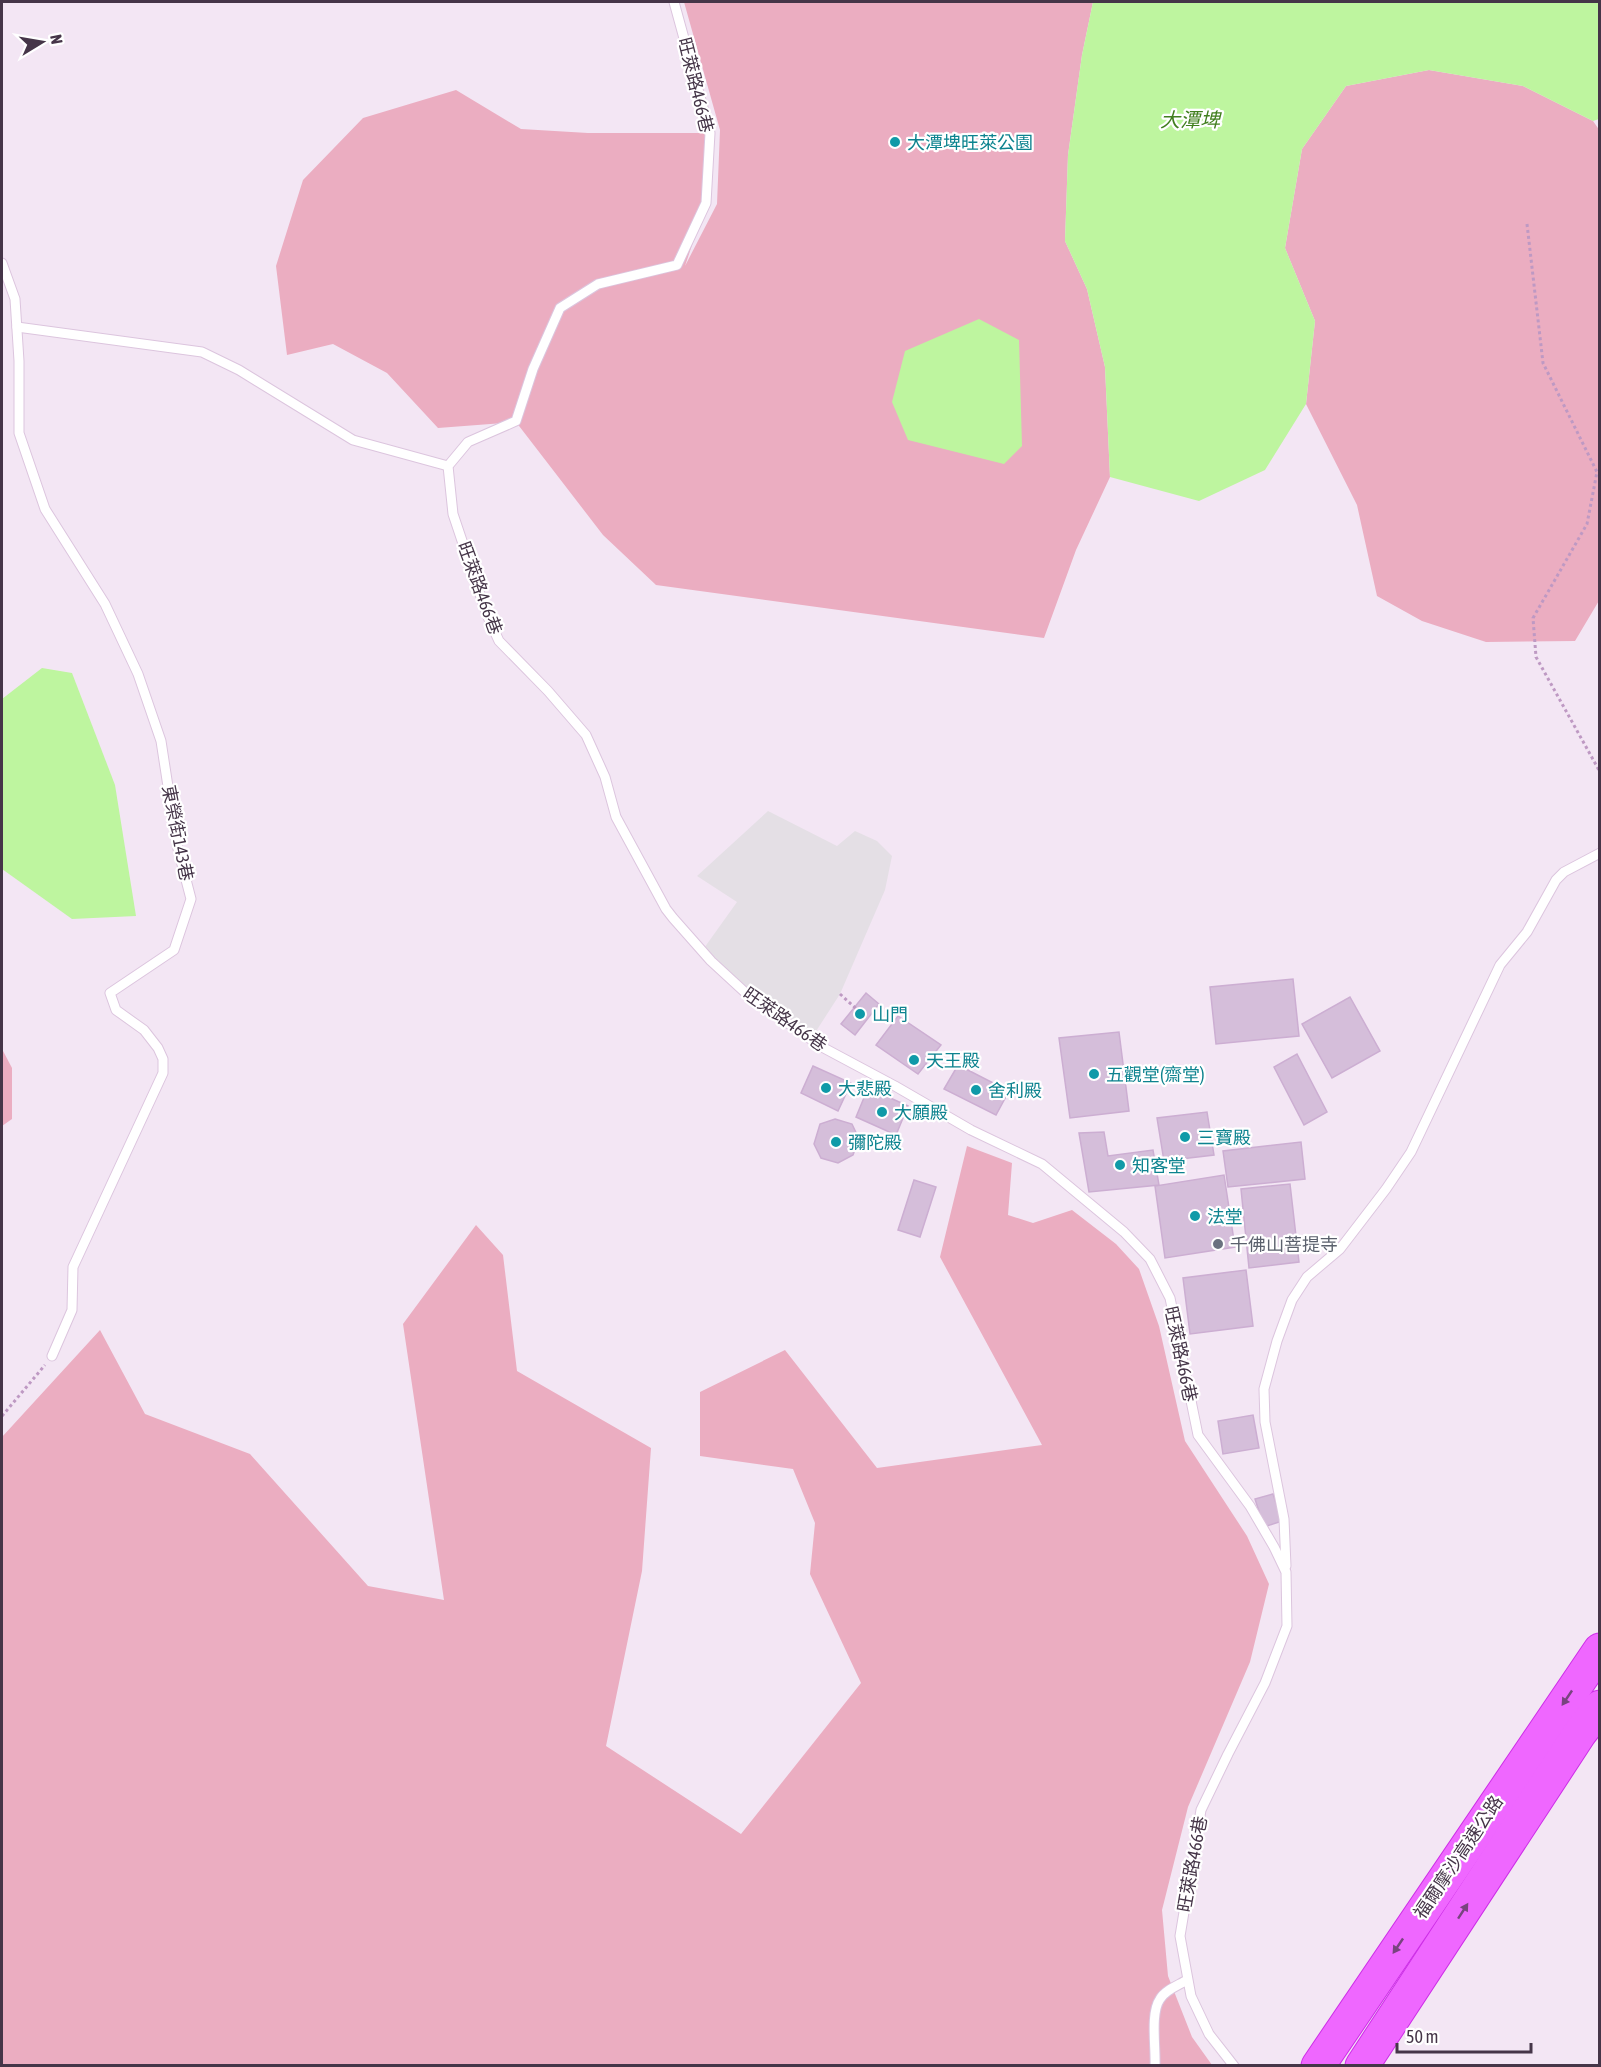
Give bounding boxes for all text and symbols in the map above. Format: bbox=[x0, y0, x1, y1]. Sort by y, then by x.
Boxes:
north arrow bbox=[12, 12, 72, 72]
text: N bbox=[47, 33, 66, 45]
street label: 旺萊路466巷 bbox=[674, 35, 718, 135]
water label: 大潭埤 bbox=[1160, 108, 1222, 131]
place label: 大潭埤旺萊公園 bbox=[907, 132, 1033, 153]
marker: 大潭埤旺萊公園 bbox=[888, 135, 902, 149]
street label: 旺萊路466巷 bbox=[453, 539, 507, 637]
street label: 東榮街143巷 bbox=[158, 783, 198, 883]
street label: 旺萊路466巷 bbox=[739, 982, 831, 1056]
place label: 山門 bbox=[872, 1004, 908, 1025]
marker: 山門 bbox=[853, 1007, 867, 1021]
place label: 天王殿 bbox=[926, 1050, 980, 1071]
marker: 天王殿 bbox=[907, 1053, 921, 1067]
place label: 五觀堂(齋堂) bbox=[1106, 1064, 1205, 1085]
marker: 五觀堂(齋堂) bbox=[1087, 1067, 1101, 1081]
place label: 大悲殿 bbox=[838, 1078, 892, 1099]
place label: 舍利殿 bbox=[988, 1080, 1042, 1101]
marker: 大悲殿 bbox=[819, 1081, 833, 1095]
marker: 舍利殿 bbox=[969, 1083, 983, 1097]
place label: 大願殿 bbox=[894, 1102, 948, 1123]
marker: 大願殿 bbox=[875, 1105, 889, 1119]
place label: 三寶殿 bbox=[1197, 1127, 1251, 1148]
marker: 三寶殿 bbox=[1178, 1130, 1192, 1144]
place label: 彌陀殿 bbox=[848, 1132, 902, 1153]
marker: 彌陀殿 bbox=[829, 1135, 843, 1149]
place label: 知客堂 bbox=[1132, 1155, 1186, 1176]
marker: 知客堂 bbox=[1113, 1158, 1127, 1172]
place label: 法堂 bbox=[1207, 1206, 1243, 1227]
marker: 法堂 bbox=[1188, 1209, 1202, 1223]
place label: 千佛山菩提寺 bbox=[1230, 1234, 1338, 1255]
marker: 千佛山菩提寺 bbox=[1211, 1237, 1225, 1251]
street label: 旺萊路466巷 bbox=[1161, 1304, 1201, 1404]
one-way arrow bbox=[1561, 1690, 1572, 1706]
street label: 福爾摩沙高速公路 bbox=[1409, 1791, 1507, 1923]
street label: 旺萊路466巷 bbox=[1173, 1814, 1211, 1914]
one-way arrow bbox=[1457, 1903, 1468, 1919]
one-way arrow bbox=[1393, 1938, 1404, 1954]
scale bar bbox=[1397, 2016, 1530, 2054]
text: 50 m bbox=[1406, 2026, 1438, 2047]

